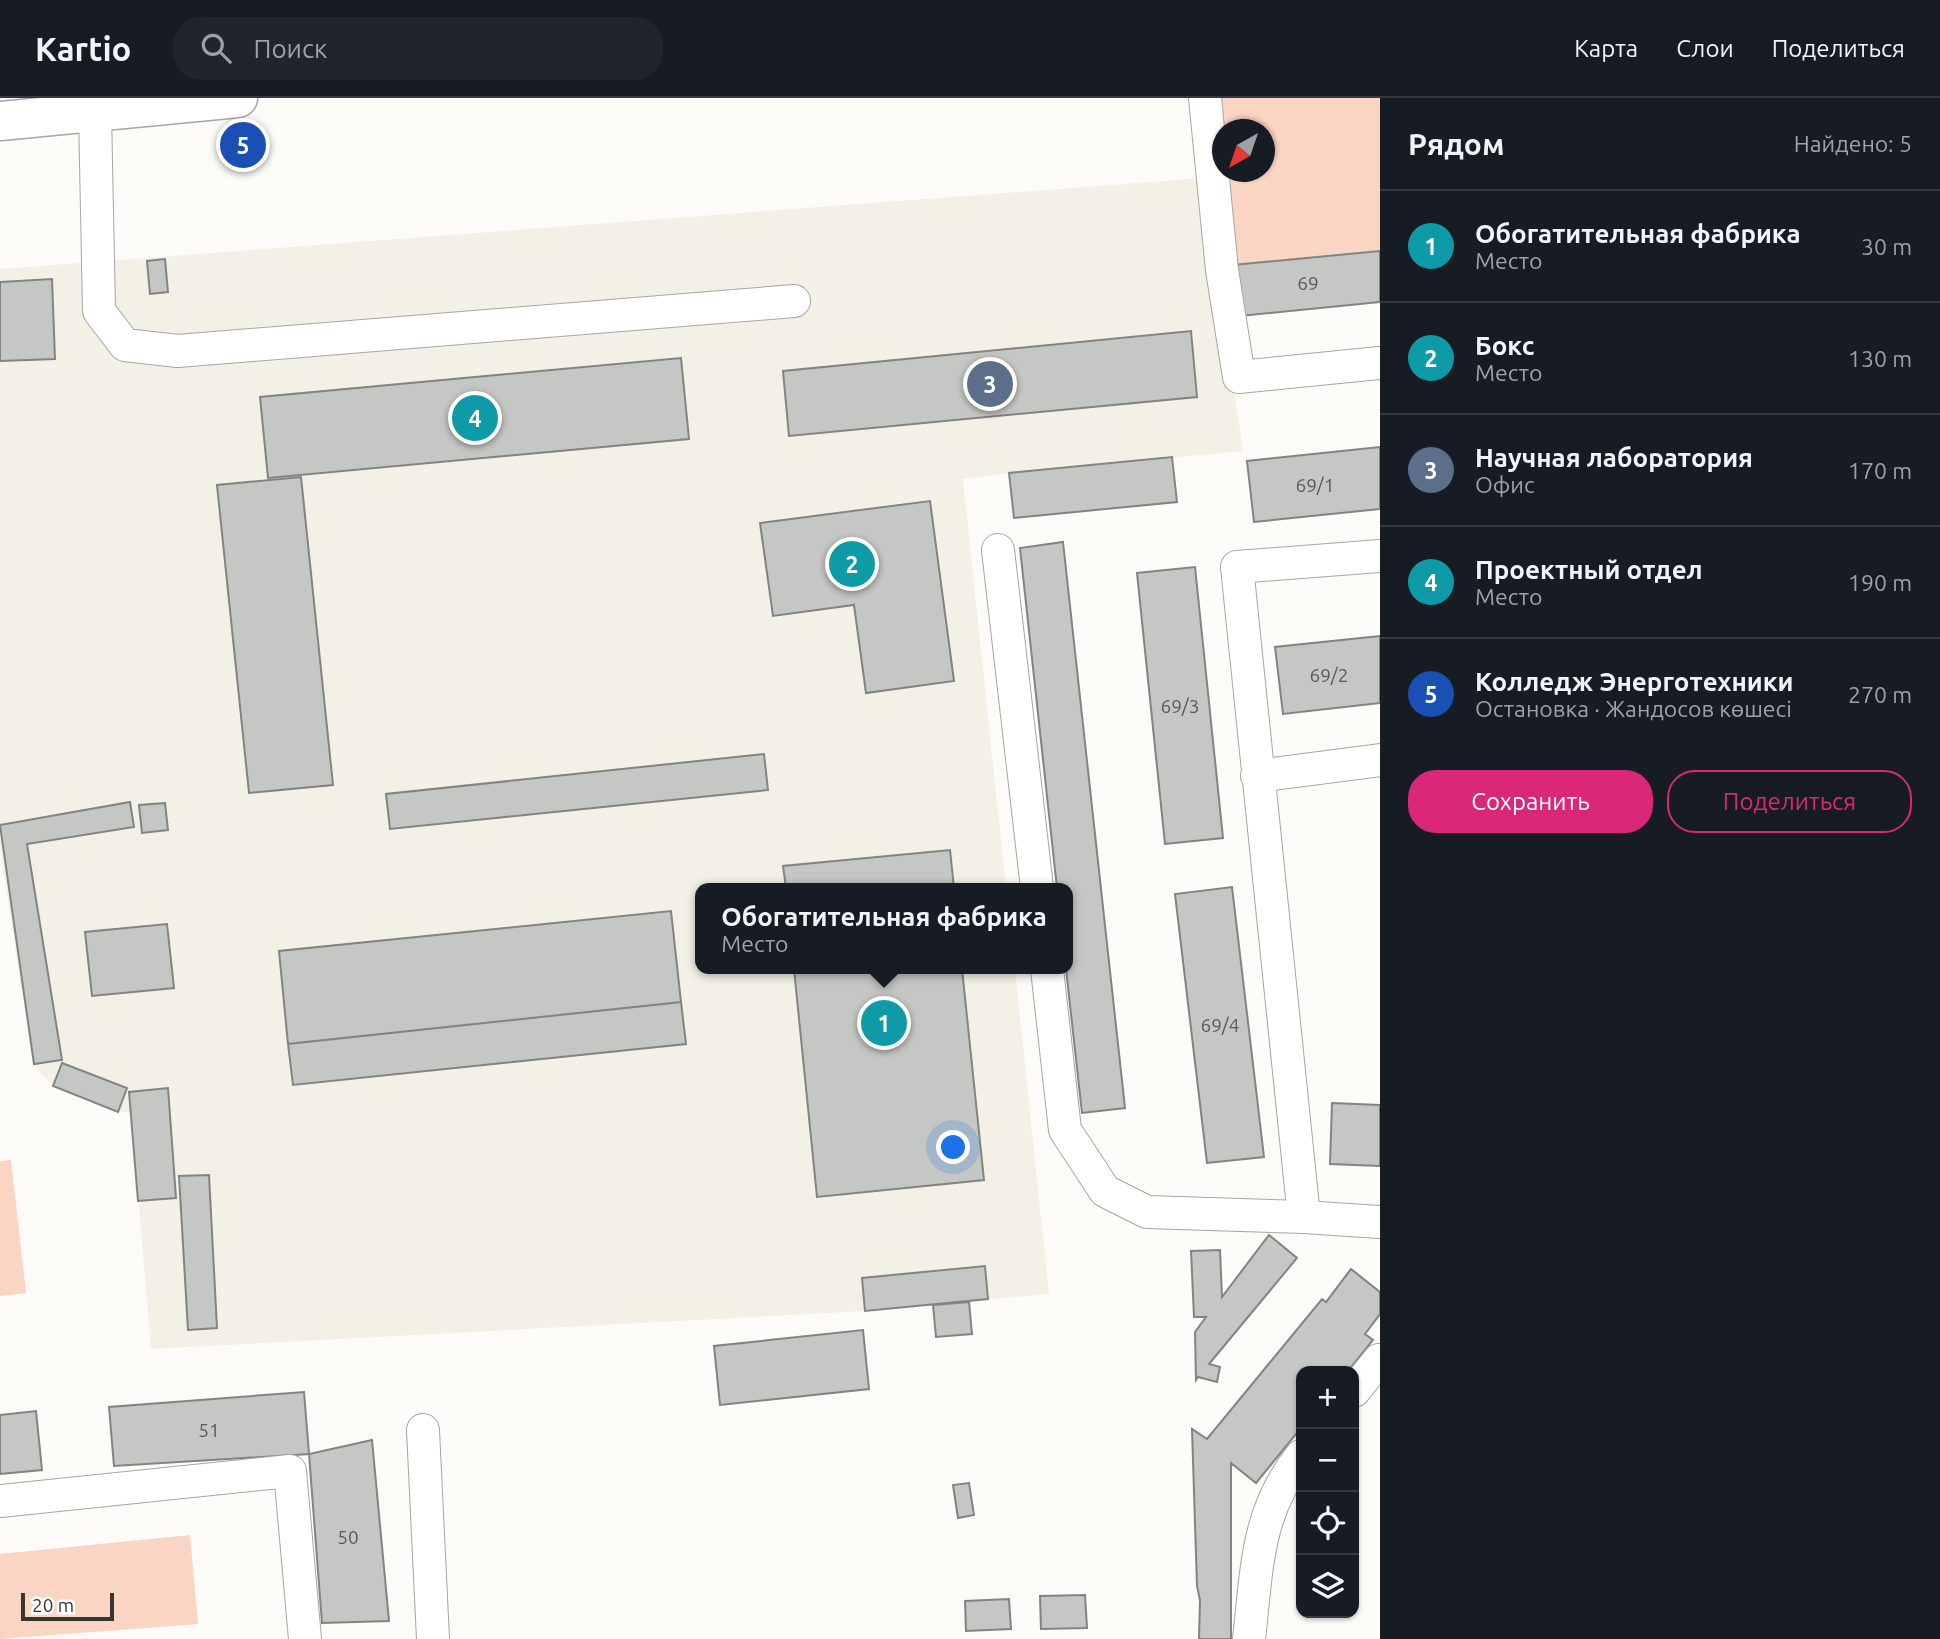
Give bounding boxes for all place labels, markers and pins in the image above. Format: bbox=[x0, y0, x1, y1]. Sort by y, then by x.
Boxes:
pin: 5 bbox=[220, 119, 266, 171]
pin: 3 bbox=[967, 358, 1013, 410]
pin: 4 bbox=[452, 392, 498, 444]
pin: 2 bbox=[829, 538, 875, 590]
pin: 1 bbox=[861, 997, 907, 1049]

